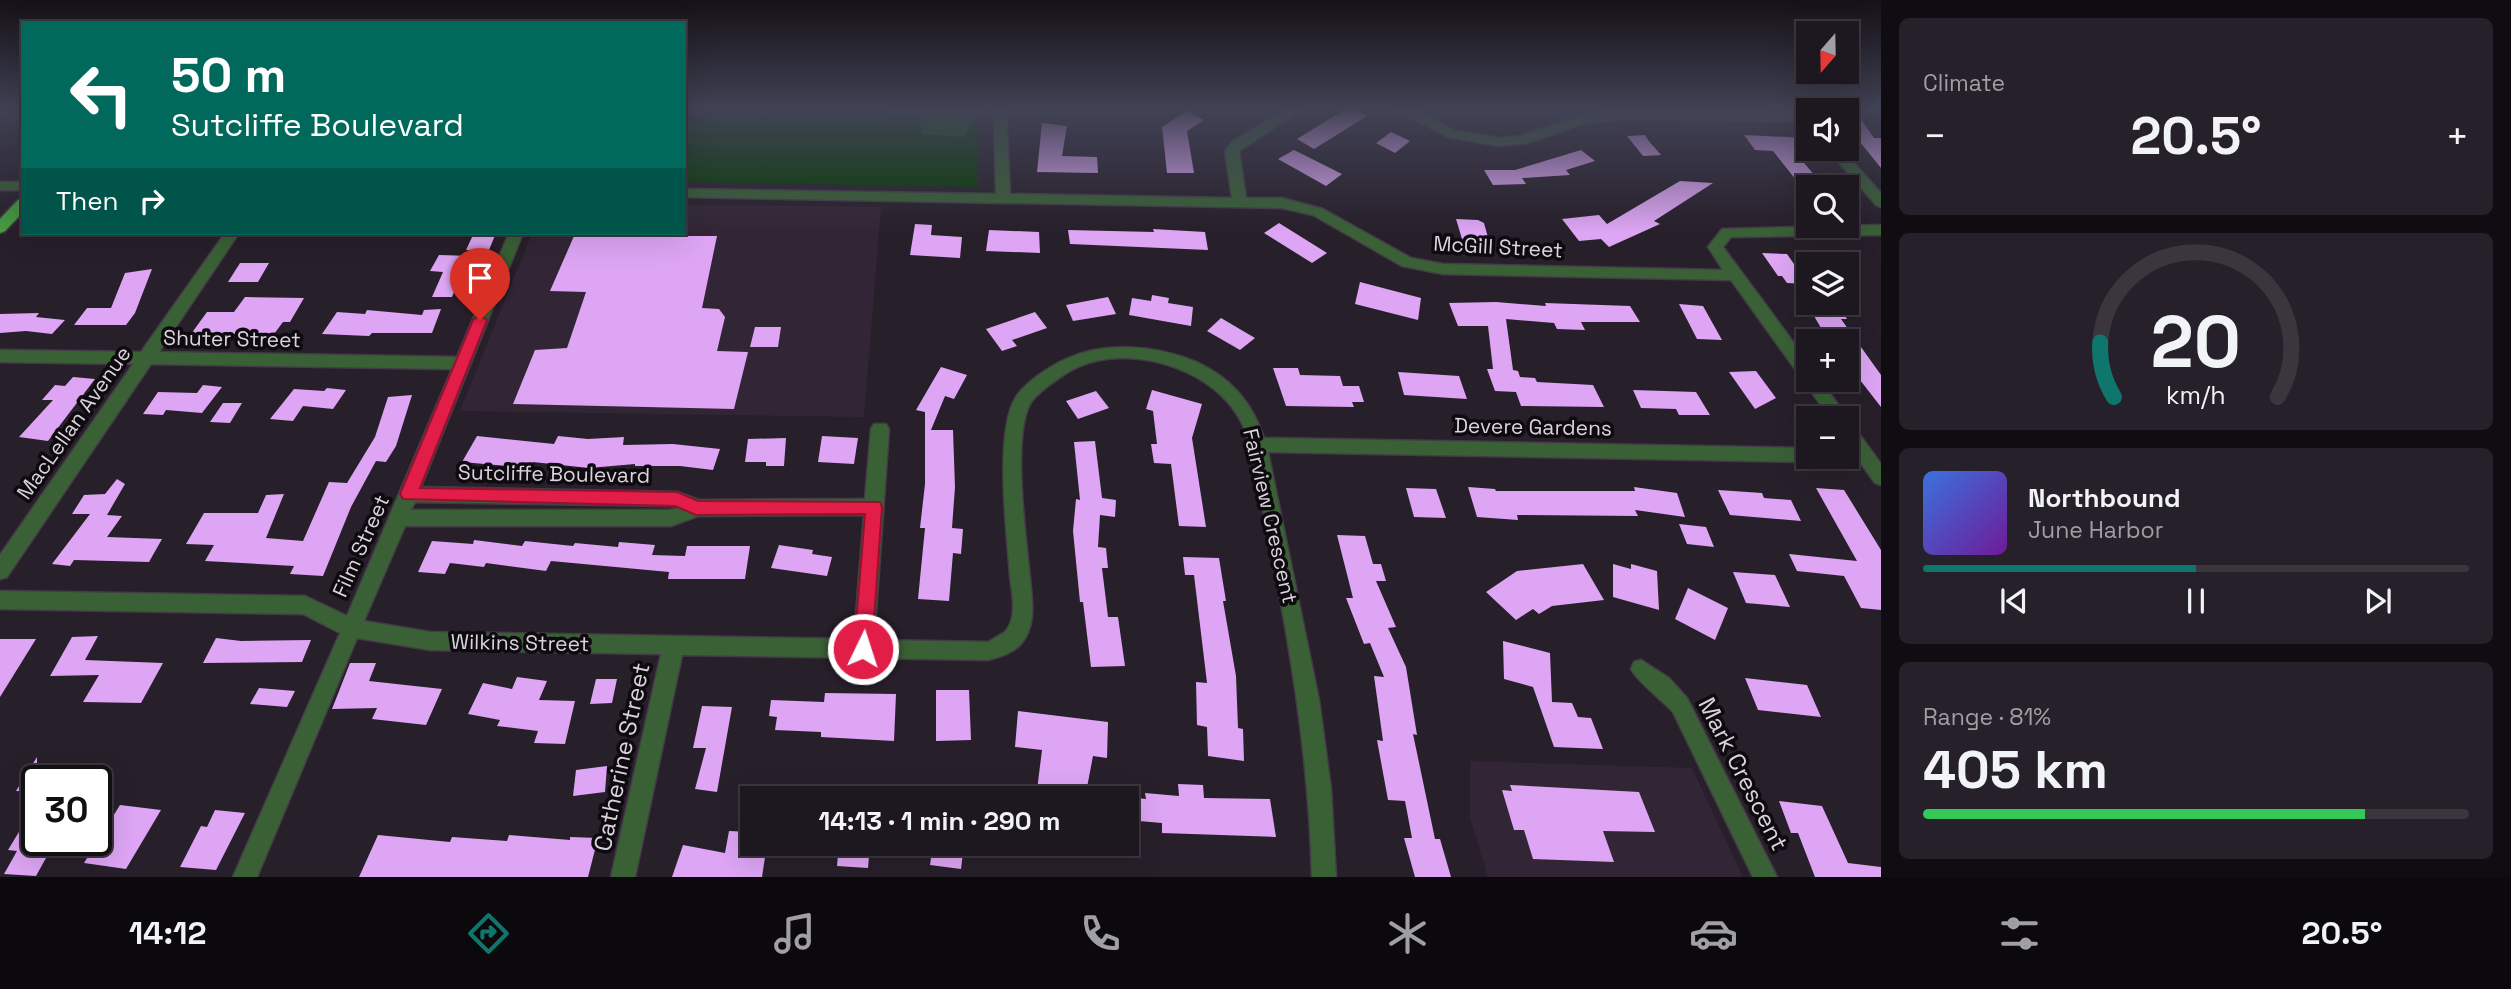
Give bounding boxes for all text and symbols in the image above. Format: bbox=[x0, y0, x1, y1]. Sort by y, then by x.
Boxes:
north arrow bbox=[1796, 21, 1858, 84]
map controls bbox=[1796, 21, 1859, 469]
text: 50 m bbox=[171, 44, 286, 106]
icon: left bbox=[56, 49, 147, 140]
text: Climate bbox=[1923, 68, 2005, 98]
button: sound bbox=[1796, 98, 1859, 161]
text: 20.5° bbox=[2130, 103, 2262, 169]
text: Sutcliffe Boulevard bbox=[171, 105, 464, 145]
text: − bbox=[1923, 112, 1947, 160]
text: + bbox=[2445, 112, 2469, 160]
button: search bbox=[1796, 175, 1859, 238]
icon: right bbox=[133, 182, 171, 220]
text: Then bbox=[56, 184, 119, 218]
street label: McGill Street bbox=[1433, 230, 1563, 263]
pin bbox=[450, 248, 510, 320]
button: layers bbox=[1796, 252, 1859, 315]
icon: arrive bbox=[461, 259, 499, 297]
text: 20 bbox=[2151, 296, 2241, 389]
street label: Shuter Street bbox=[163, 324, 301, 353]
button: + bbox=[1796, 329, 1859, 392]
street label: MacLellan Avenue bbox=[11, 341, 137, 505]
text: km/h bbox=[2166, 379, 2226, 411]
button: − bbox=[1796, 406, 1859, 469]
street label: Devere Gardens bbox=[1454, 412, 1612, 441]
street label: Fairview Crescent bbox=[1237, 426, 1304, 606]
street label: Sutcliffe Boulevard bbox=[458, 458, 650, 489]
text: Northbound bbox=[2028, 481, 2181, 515]
street label: Film Street bbox=[326, 490, 395, 601]
text: June Harbor bbox=[2028, 515, 2163, 545]
icon: previous bbox=[1995, 582, 2033, 620]
icon: pause bbox=[2177, 582, 2215, 620]
icon: next bbox=[2359, 582, 2397, 620]
position arrow bbox=[826, 612, 900, 686]
street label: Wilkins Street bbox=[450, 628, 590, 657]
street label: Catherine Street bbox=[586, 660, 657, 854]
street label: Mark Crescent bbox=[1692, 692, 1795, 855]
text: Range · 81% bbox=[1923, 702, 2051, 732]
text: 405 km bbox=[1923, 737, 2108, 803]
speed limit sign: 30 bbox=[21, 765, 112, 856]
text: 14:13 · 1 min · 290 m bbox=[819, 804, 1060, 838]
icon: directions bbox=[464, 909, 513, 958]
icon: music bbox=[770, 909, 819, 958]
icon: phone bbox=[1076, 909, 1125, 958]
icon: climate bbox=[1383, 909, 1432, 958]
icon: car bbox=[1689, 909, 1738, 958]
icon: filters bbox=[1995, 909, 2044, 958]
text: 14:12 bbox=[129, 913, 206, 953]
text: 20.5° bbox=[2302, 913, 2382, 953]

